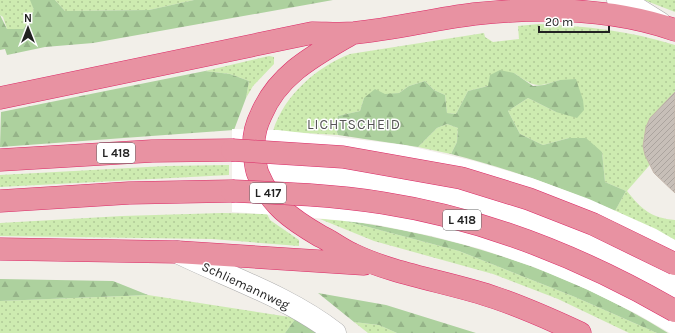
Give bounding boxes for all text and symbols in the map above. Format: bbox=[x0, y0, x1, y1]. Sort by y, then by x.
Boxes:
north arrow bbox=[8, 8, 48, 48]
scale bar bbox=[539, 8, 609, 34]
text: N bbox=[24, 12, 32, 25]
text: 20 m bbox=[545, 15, 573, 29]
district label: LICHTSCHEID bbox=[307, 116, 401, 133]
road number: L 418 bbox=[97, 143, 135, 163]
road number: L 417 bbox=[250, 183, 286, 203]
road number: L 418 bbox=[443, 210, 481, 230]
street label: Schliemannweg bbox=[200, 259, 293, 313]

